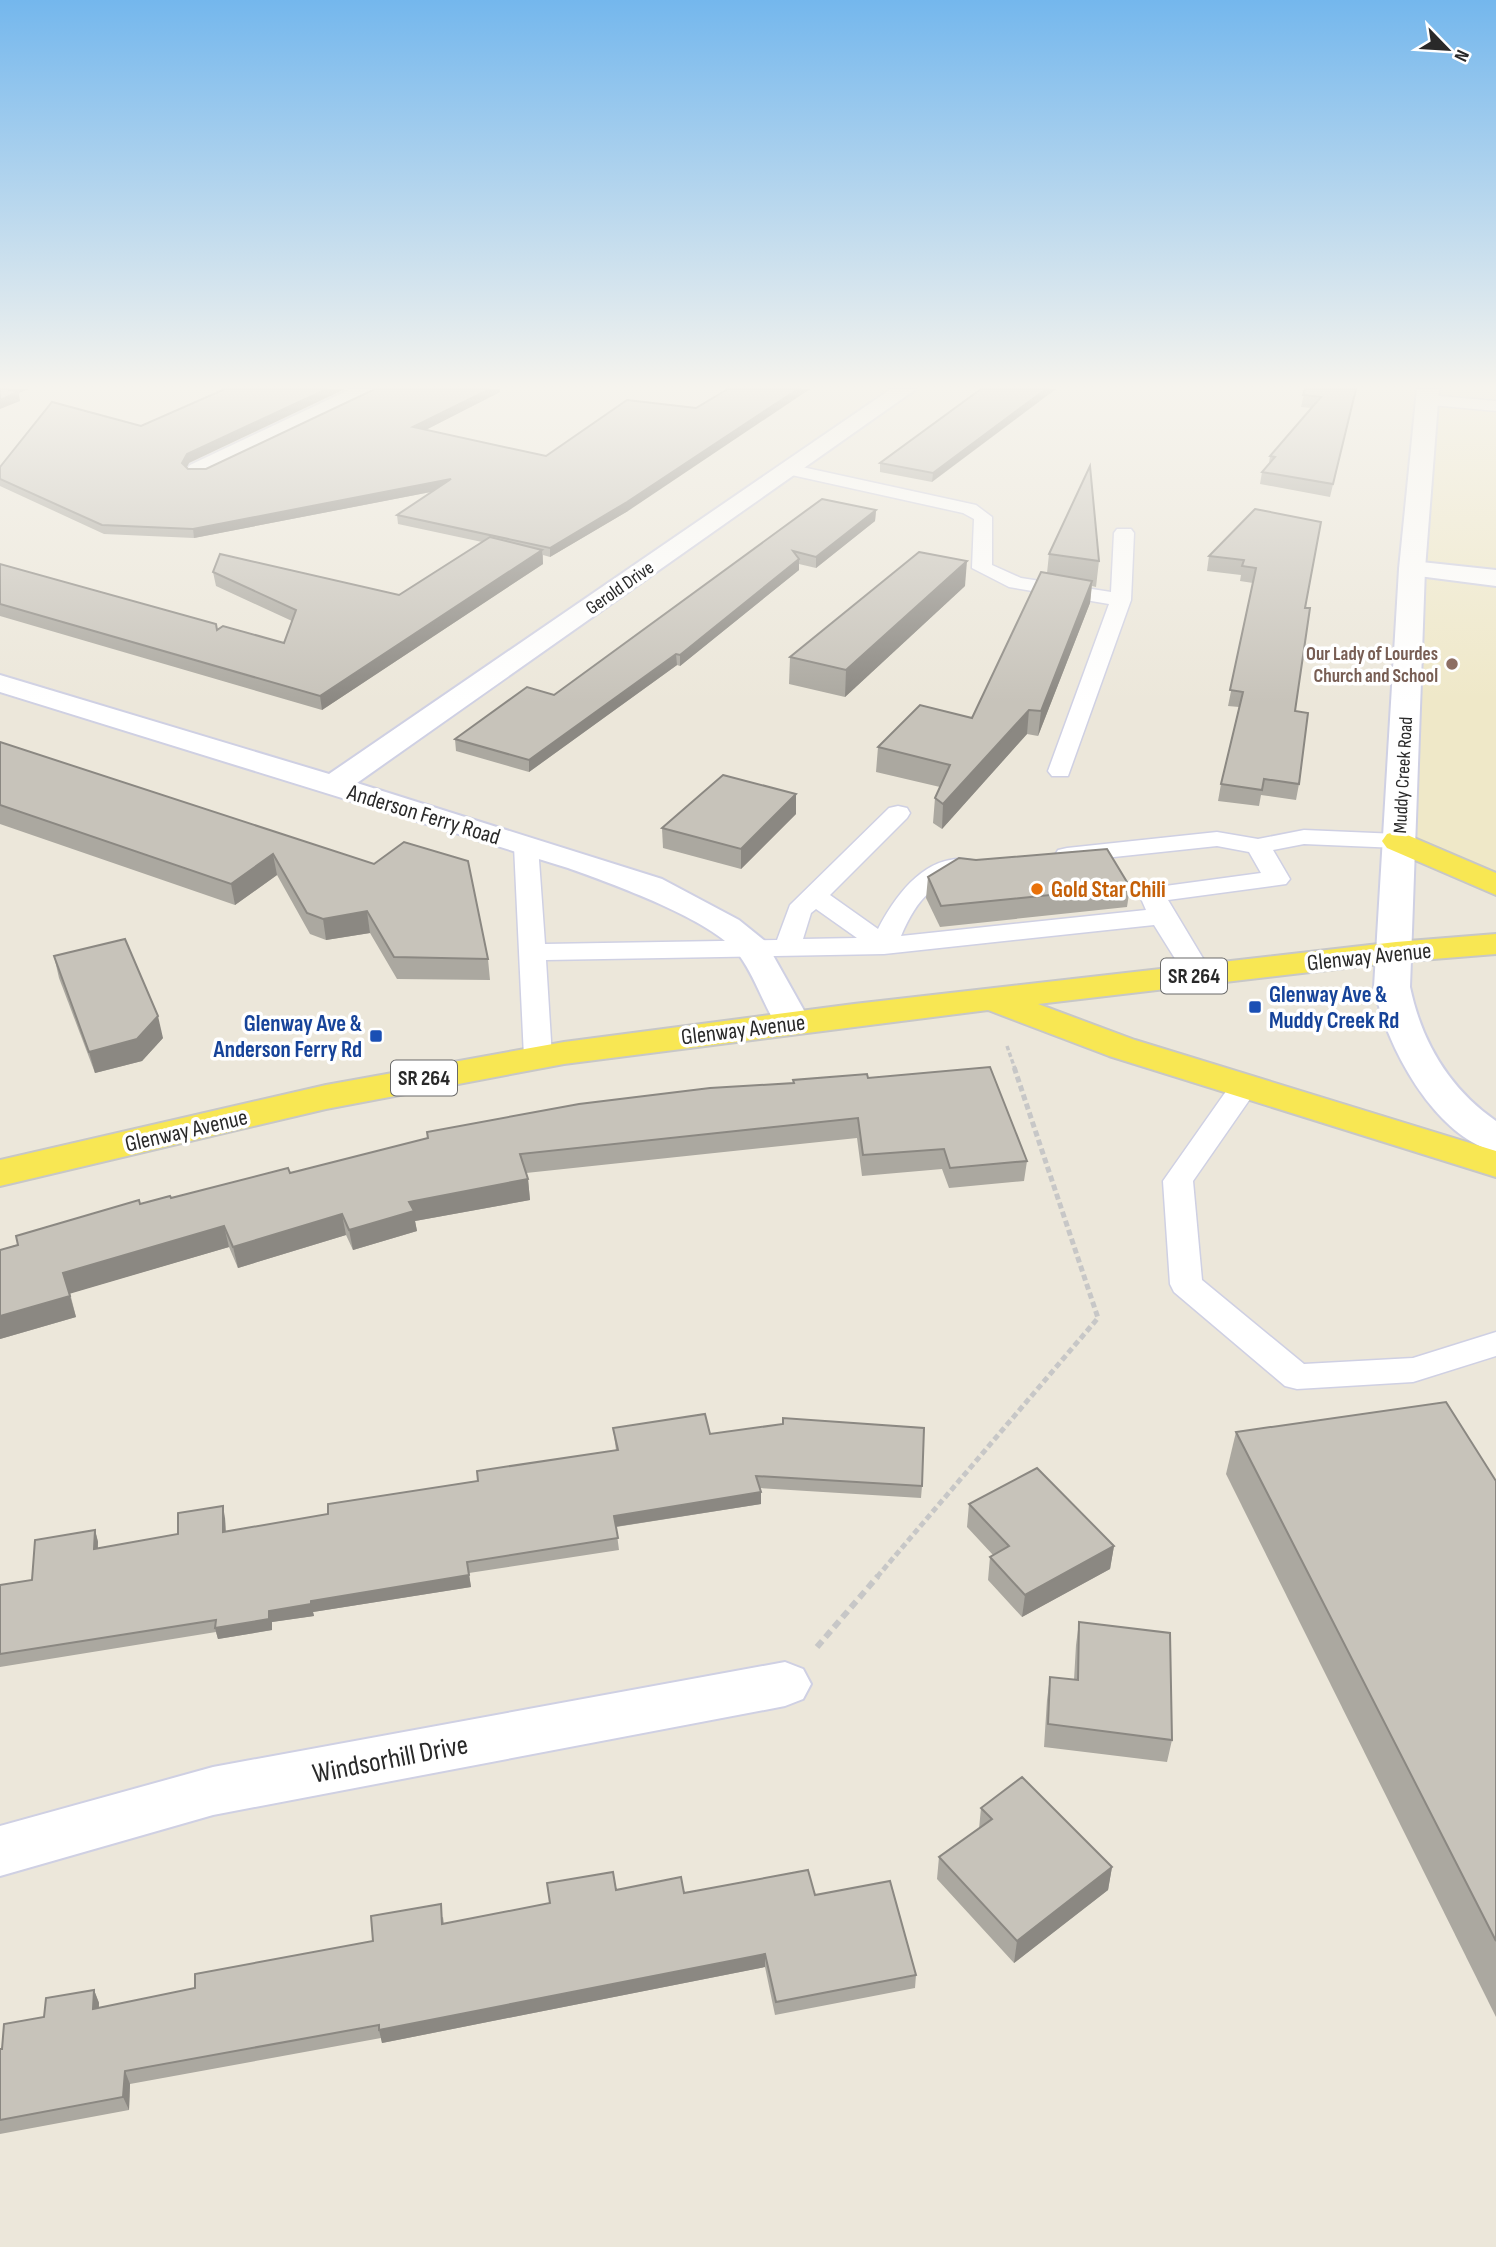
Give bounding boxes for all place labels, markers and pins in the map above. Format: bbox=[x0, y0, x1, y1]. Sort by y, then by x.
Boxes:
place label: Our Lady of Lourdes Church and School bbox=[1306, 643, 1438, 688]
marker: Our Lady of Lourdes Church and School bbox=[1444, 656, 1460, 672]
place label: Gold Star Chili bbox=[1051, 876, 1166, 904]
marker: Gold Star Chili bbox=[1029, 881, 1045, 897]
place label: Glenway Ave & Muddy Creek Rd bbox=[1269, 981, 1399, 1035]
marker: Glenway Ave & Muddy Creek Rd bbox=[1247, 999, 1263, 1015]
place label: Glenway Ave & Anderson Ferry Rd bbox=[212, 1010, 363, 1064]
marker: Glenway Ave & Anderson Ferry Rd bbox=[368, 1028, 384, 1044]

